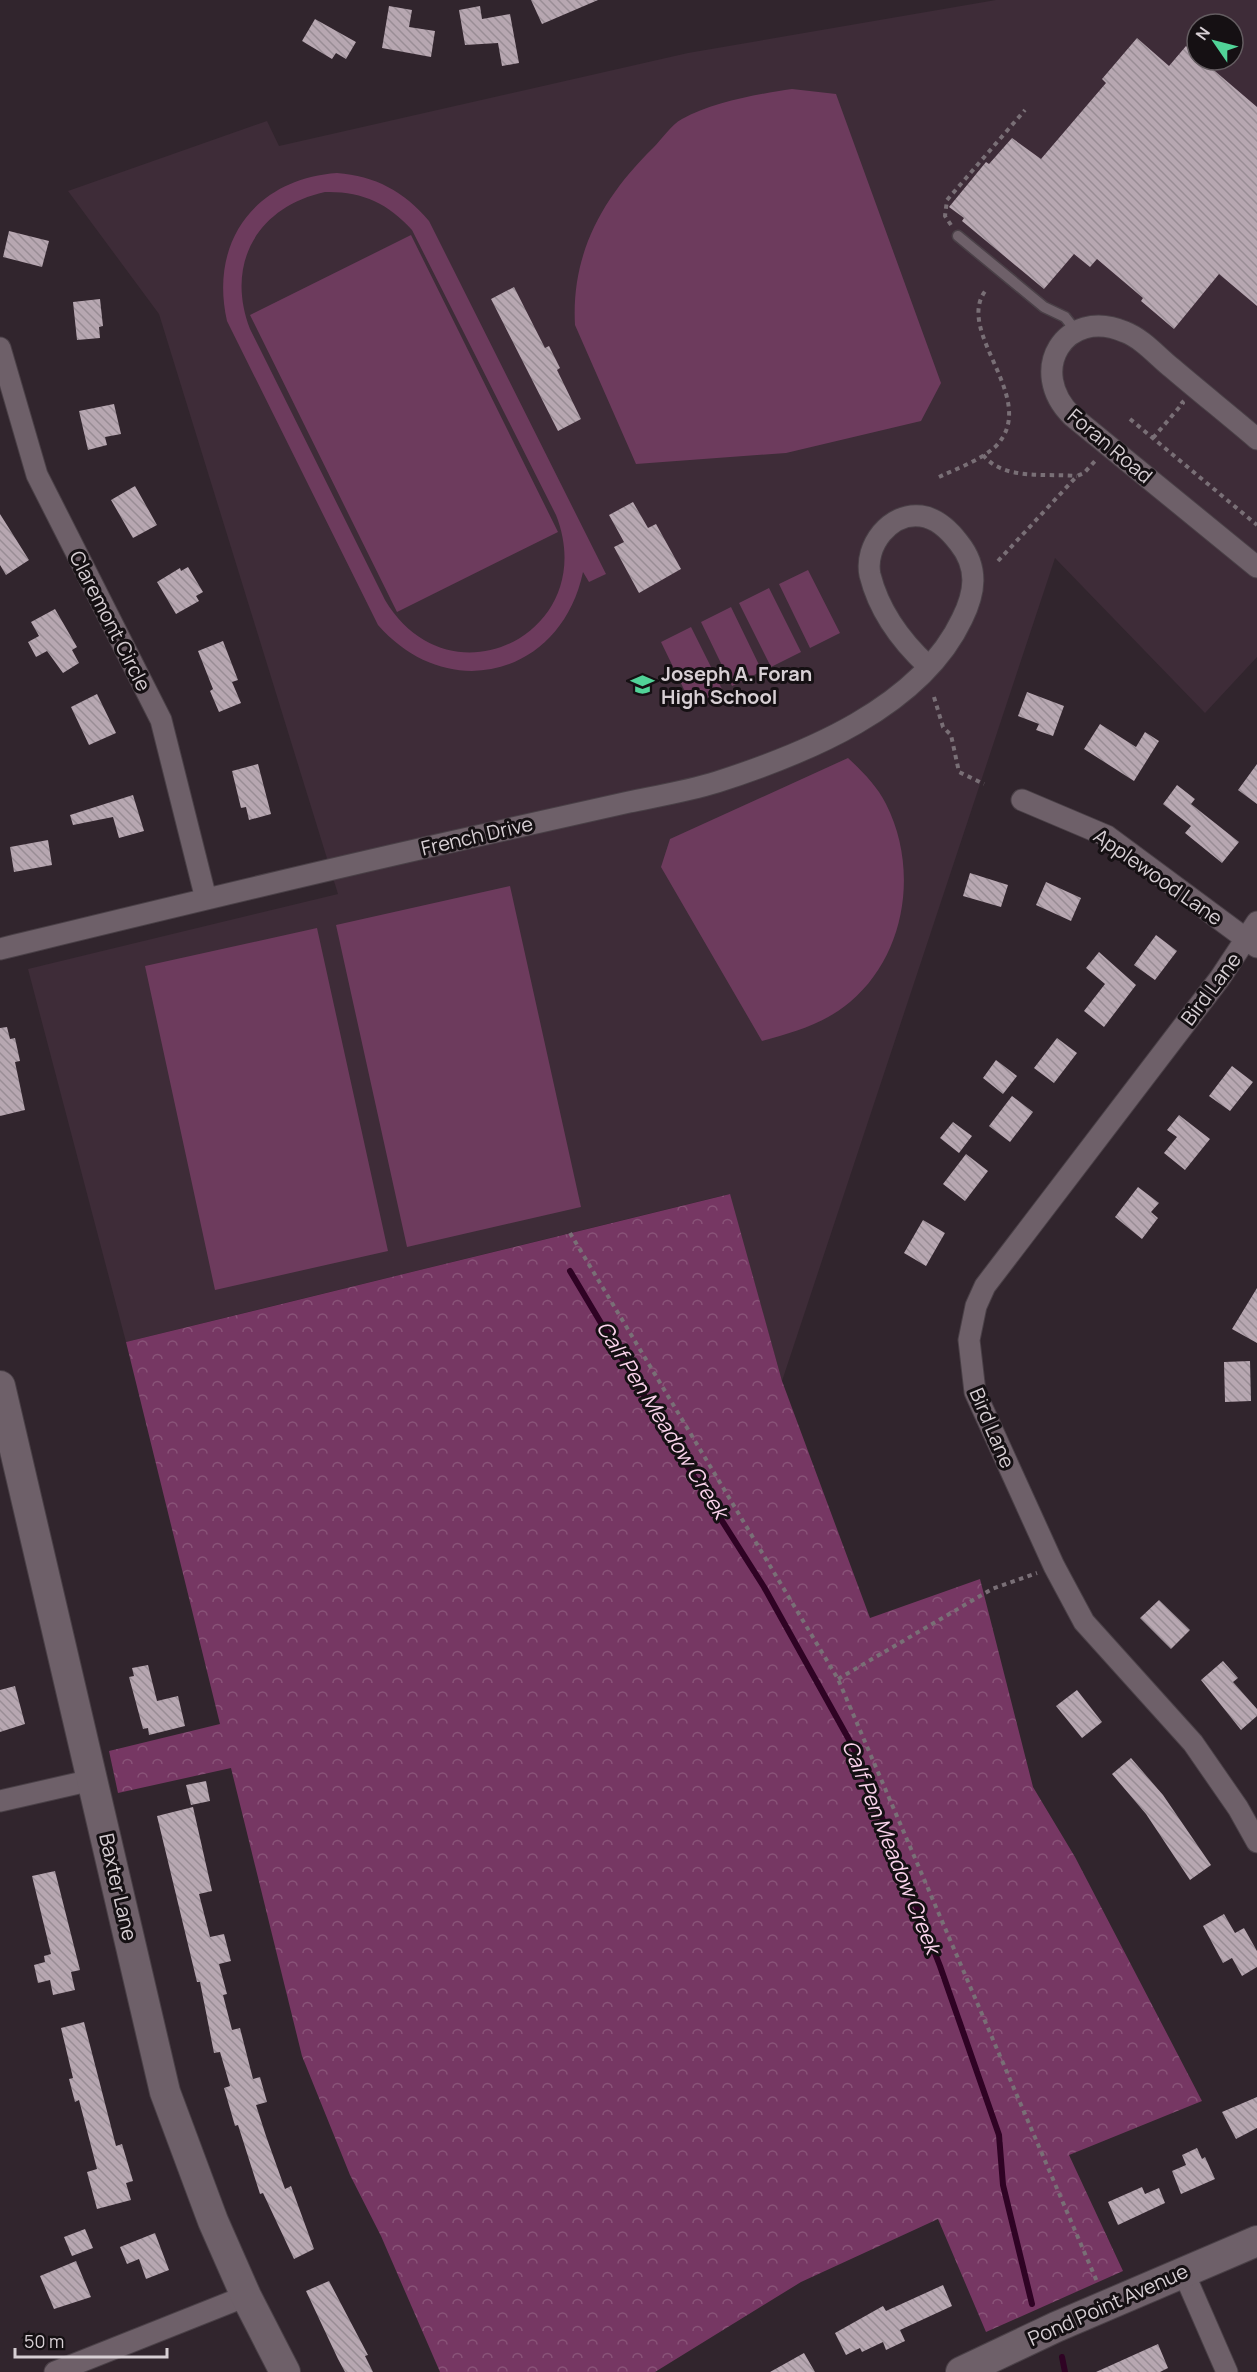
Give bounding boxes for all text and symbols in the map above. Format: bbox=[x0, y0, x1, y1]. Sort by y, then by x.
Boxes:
north arrow bbox=[1185, 12, 1245, 72]
text: N bbox=[1190, 22, 1215, 44]
street label: Foran Road bbox=[1062, 402, 1158, 489]
street label: Claremont Circle bbox=[63, 546, 157, 696]
place label: Joseph A. Foran High School bbox=[661, 660, 812, 710]
school or university icon: Joseph A. Foran High School bbox=[630, 672, 656, 698]
street label: French Drive bbox=[418, 810, 535, 861]
street label: Applewood Lane bbox=[1088, 822, 1228, 931]
street label: Bird Lane bbox=[1174, 947, 1247, 1031]
water label: Calf Pen Meadow Creek bbox=[591, 1315, 736, 1526]
street label: Bird Lane bbox=[964, 1384, 1021, 1472]
water label: Calf Pen Meadow Creek bbox=[836, 1736, 949, 1960]
street label: Baxter Lane bbox=[93, 1831, 144, 1943]
street label: Pond Point Avenue bbox=[1024, 2257, 1192, 2352]
scale bar bbox=[15, 2321, 166, 2359]
text: 50 m bbox=[24, 2329, 64, 2353]

